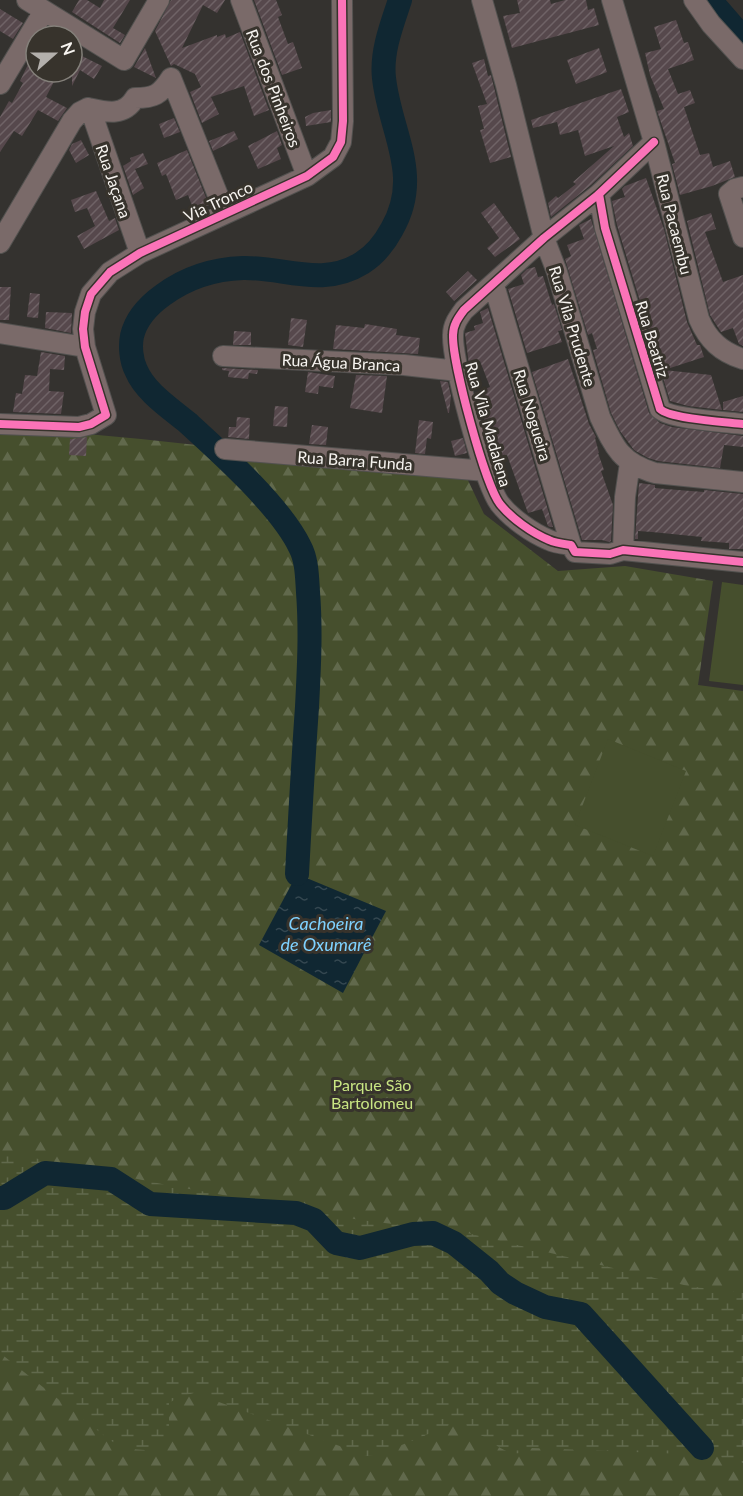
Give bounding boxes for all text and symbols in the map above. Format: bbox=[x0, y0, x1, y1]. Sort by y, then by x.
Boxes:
north arrow bbox=[24, 24, 84, 84]
street label: Rua dos Pinheiros bbox=[243, 26, 305, 150]
text: N bbox=[57, 39, 80, 58]
street label: Rua Jaçana bbox=[92, 141, 136, 221]
street label: Rua Pacaembu bbox=[653, 172, 697, 276]
street label: Via Tronco bbox=[180, 177, 256, 225]
street label: Rua Vila Prudente bbox=[546, 263, 600, 389]
street label: Rua Beatriz bbox=[632, 298, 674, 380]
street label: Rua Água Branca bbox=[281, 349, 401, 375]
street label: Rua Vila Madalena bbox=[462, 359, 516, 489]
street label: Rua Nogueira bbox=[510, 367, 556, 463]
street label: Rua Barra Funda bbox=[297, 446, 413, 474]
water label: Cachoeira de Oxumarê bbox=[280, 912, 372, 955]
park label: Parque São Bartolomeu bbox=[331, 1075, 413, 1112]

